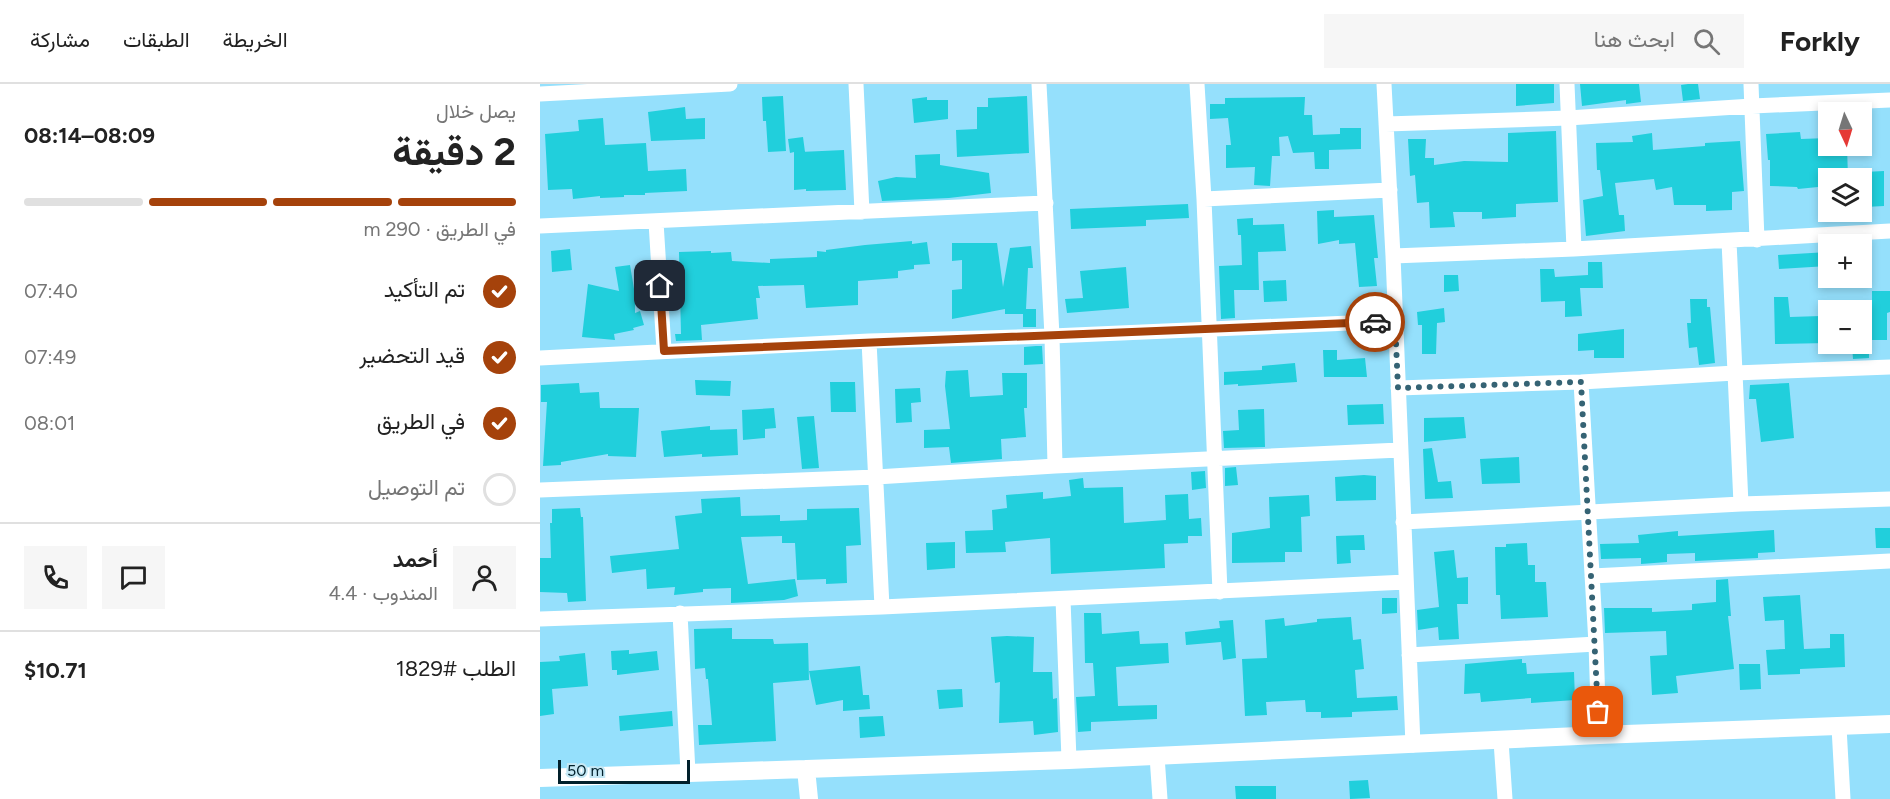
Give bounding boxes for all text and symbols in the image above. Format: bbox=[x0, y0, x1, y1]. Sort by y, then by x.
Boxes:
search box bbox=[1324, 14, 1744, 68]
text: Forkly bbox=[1780, 24, 1860, 58]
icon: search bbox=[1690, 25, 1723, 58]
text: ابحث هنا bbox=[1594, 26, 1675, 53]
text: مشاركة bbox=[30, 27, 90, 52]
text: الطبقات bbox=[123, 27, 190, 52]
text: الخريطة bbox=[223, 27, 288, 52]
text: يصل خلال bbox=[436, 99, 516, 123]
north arrow bbox=[1818, 102, 1872, 156]
map controls bbox=[1818, 102, 1872, 354]
text: 08:09–08:14 bbox=[24, 122, 155, 149]
text: 2 دقيقة bbox=[392, 128, 516, 175]
button: layers bbox=[1818, 168, 1872, 222]
text: في الطريق · 290 m bbox=[363, 217, 516, 241]
button: + bbox=[1818, 234, 1872, 288]
pin bbox=[634, 260, 685, 311]
icon: home bbox=[643, 269, 676, 302]
icon: check bbox=[483, 275, 516, 308]
text: تم التأكيد bbox=[384, 276, 465, 303]
text: 07:40 bbox=[24, 279, 78, 303]
courier bbox=[1345, 292, 1405, 352]
button: − bbox=[1818, 300, 1872, 354]
icon: car bbox=[1359, 306, 1392, 339]
icon: check bbox=[483, 341, 516, 374]
text: قيد التحضير bbox=[359, 342, 465, 369]
text: 07:49 bbox=[24, 345, 76, 369]
icon: check bbox=[483, 407, 516, 440]
text: في الطريق bbox=[377, 408, 465, 435]
text: 08:01 bbox=[24, 411, 75, 435]
text: تم التوصيل bbox=[368, 474, 465, 501]
button: phone bbox=[24, 546, 87, 609]
button: chat bbox=[102, 546, 165, 609]
text: أحمد bbox=[393, 546, 438, 573]
button: person bbox=[453, 546, 516, 609]
text: المندوب · 4.4 bbox=[328, 581, 438, 605]
text: الطلب #1829 bbox=[396, 655, 516, 682]
text: $10.71 bbox=[24, 657, 87, 684]
pin bbox=[1572, 686, 1623, 737]
icon: bag bbox=[1581, 695, 1614, 728]
scale bar bbox=[558, 757, 690, 784]
text: 50 m bbox=[567, 761, 604, 780]

